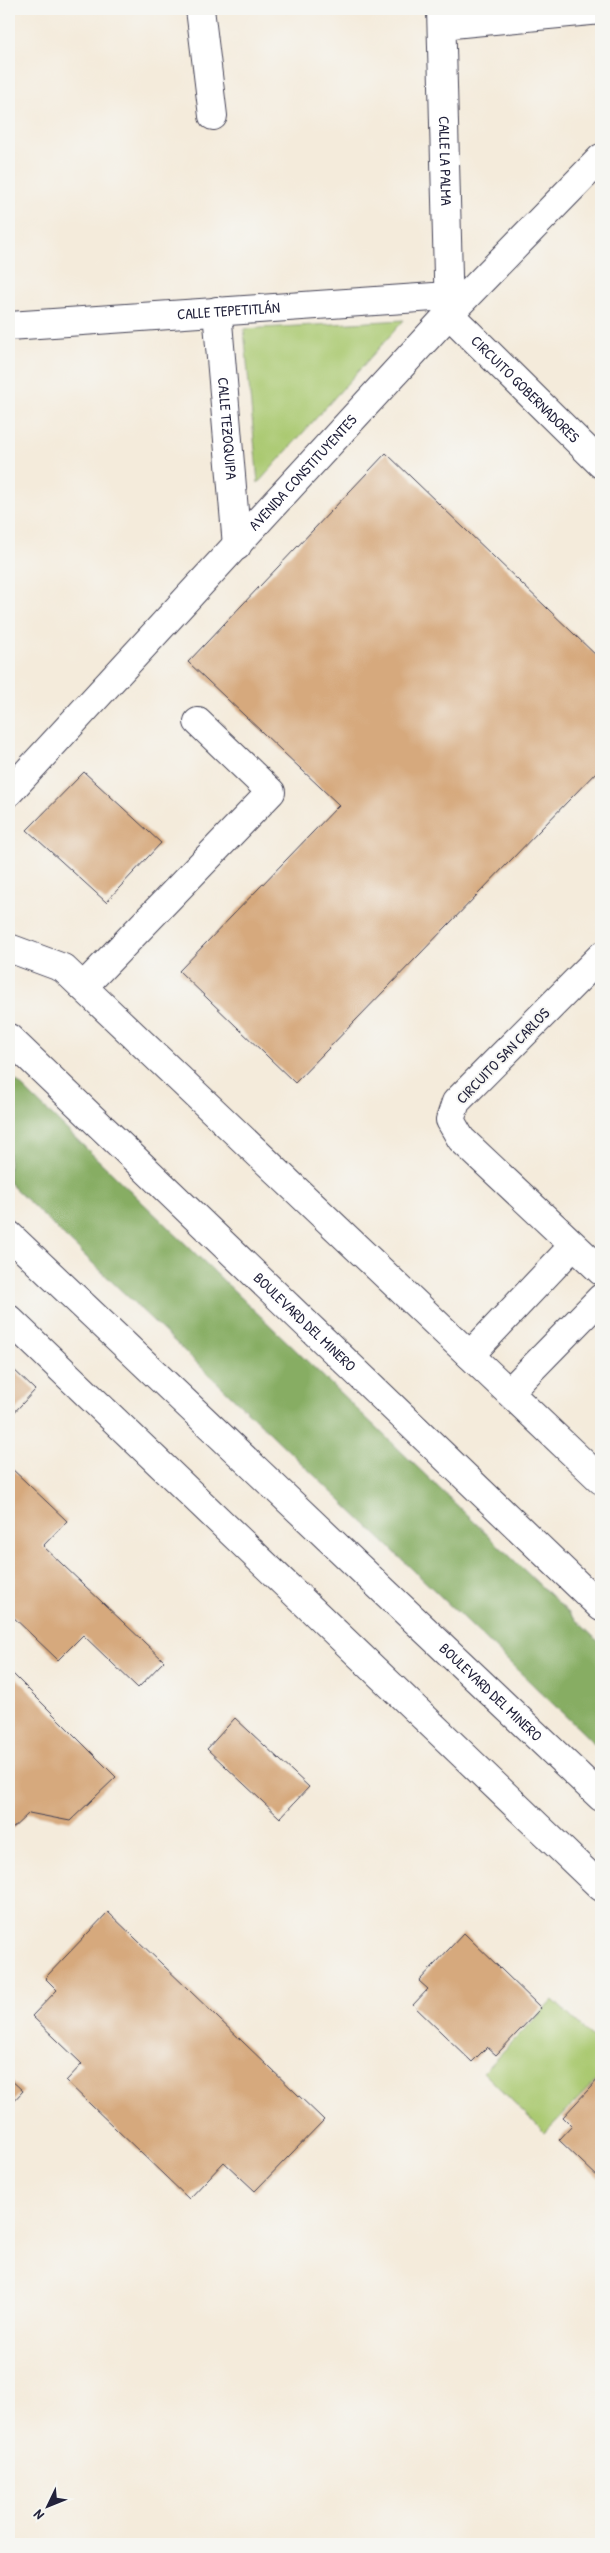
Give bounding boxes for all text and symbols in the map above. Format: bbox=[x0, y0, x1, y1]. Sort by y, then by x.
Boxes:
street label: CALLE LA PALMA bbox=[434, 116, 457, 207]
street label: CALLE TEPETITLÁN bbox=[176, 297, 281, 324]
street label: CIRCUITO GOBERNADORES bbox=[466, 330, 585, 447]
street label: CALLE TEZOQUIPA bbox=[213, 377, 242, 481]
street label: AVENIDA CONSTITUYENTES bbox=[244, 410, 361, 535]
street label: CIRCUITO SAN CARLOS bbox=[451, 1003, 554, 1108]
street label: BOULEVARD DEL MINERO bbox=[249, 1268, 361, 1376]
street label: BOULEVARD DEL MINERO bbox=[435, 1638, 547, 1746]
north arrow bbox=[22, 2480, 72, 2530]
text: N bbox=[28, 2506, 48, 2524]

